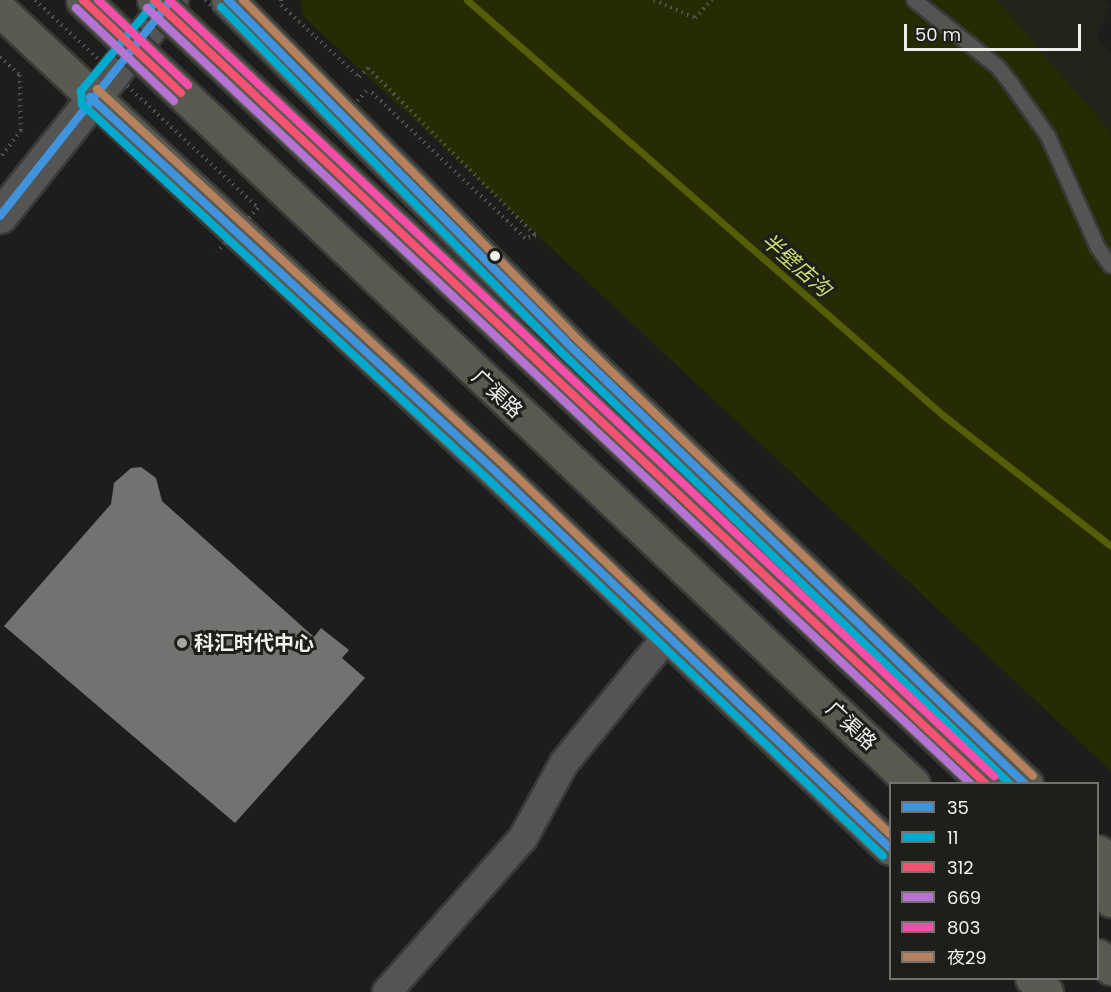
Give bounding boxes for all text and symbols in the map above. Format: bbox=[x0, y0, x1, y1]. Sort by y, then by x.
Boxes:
scale bar bbox=[907, 12, 1084, 50]
text: 50 m bbox=[915, 22, 961, 47]
water label: 半壁店沟 bbox=[756, 228, 836, 302]
unlabelled marker bbox=[489, 250, 501, 262]
street label: 广渠路 bbox=[467, 365, 527, 423]
place label: 科汇时代中心 bbox=[194, 631, 314, 655]
marker: 科汇时代中心 bbox=[175, 636, 189, 650]
street label: 广渠路 bbox=[821, 697, 881, 755]
legend bbox=[889, 782, 1099, 980]
text: 35 bbox=[947, 795, 969, 820]
text: 11 bbox=[947, 825, 959, 850]
text: 312 bbox=[947, 855, 974, 880]
text: 669 bbox=[947, 885, 981, 910]
text: 803 bbox=[947, 915, 980, 940]
text: 夜29 bbox=[947, 945, 987, 970]

